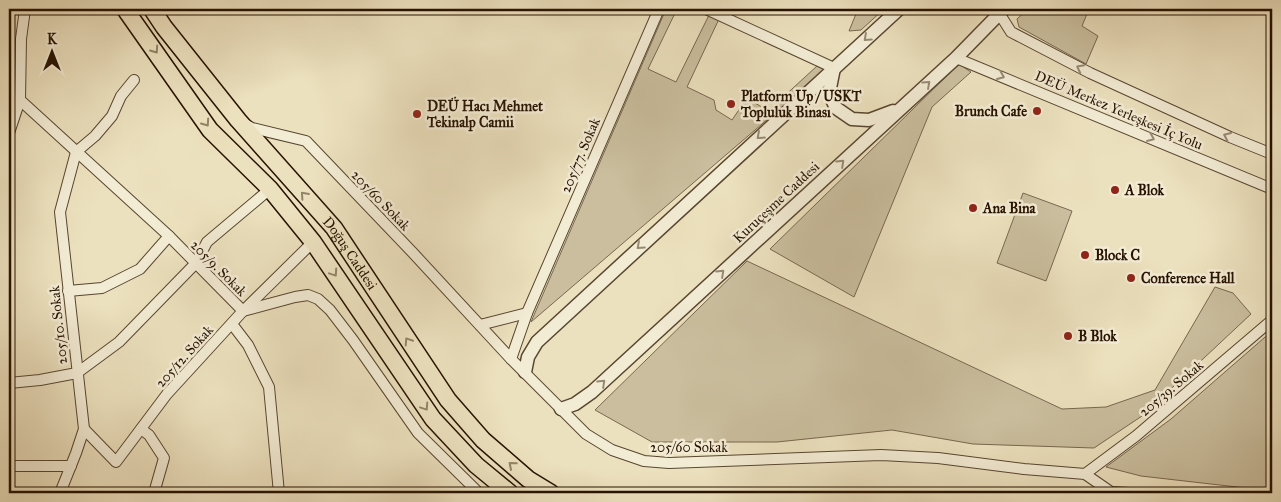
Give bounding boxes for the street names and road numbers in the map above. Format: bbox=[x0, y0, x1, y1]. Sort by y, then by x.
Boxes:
street label: DEÜ Merkez Yerleşkesi İç Yolu bbox=[1032, 65, 1207, 154]
street label: 205/77. Sokak bbox=[557, 115, 604, 195]
street label: Kuruçeşme Caddesi bbox=[730, 158, 823, 247]
street label: 205/60 Sokak bbox=[348, 167, 414, 234]
street label: Doğuş Caddesi bbox=[319, 213, 381, 293]
street label: 205/9. Sokak bbox=[187, 237, 251, 300]
street label: 205/10. Sokak bbox=[46, 284, 71, 365]
street label: 205/12. Sokak bbox=[152, 321, 217, 391]
street label: 205/39. Sokak bbox=[1136, 356, 1207, 420]
street label: 205/60 Sokak bbox=[650, 439, 728, 456]

